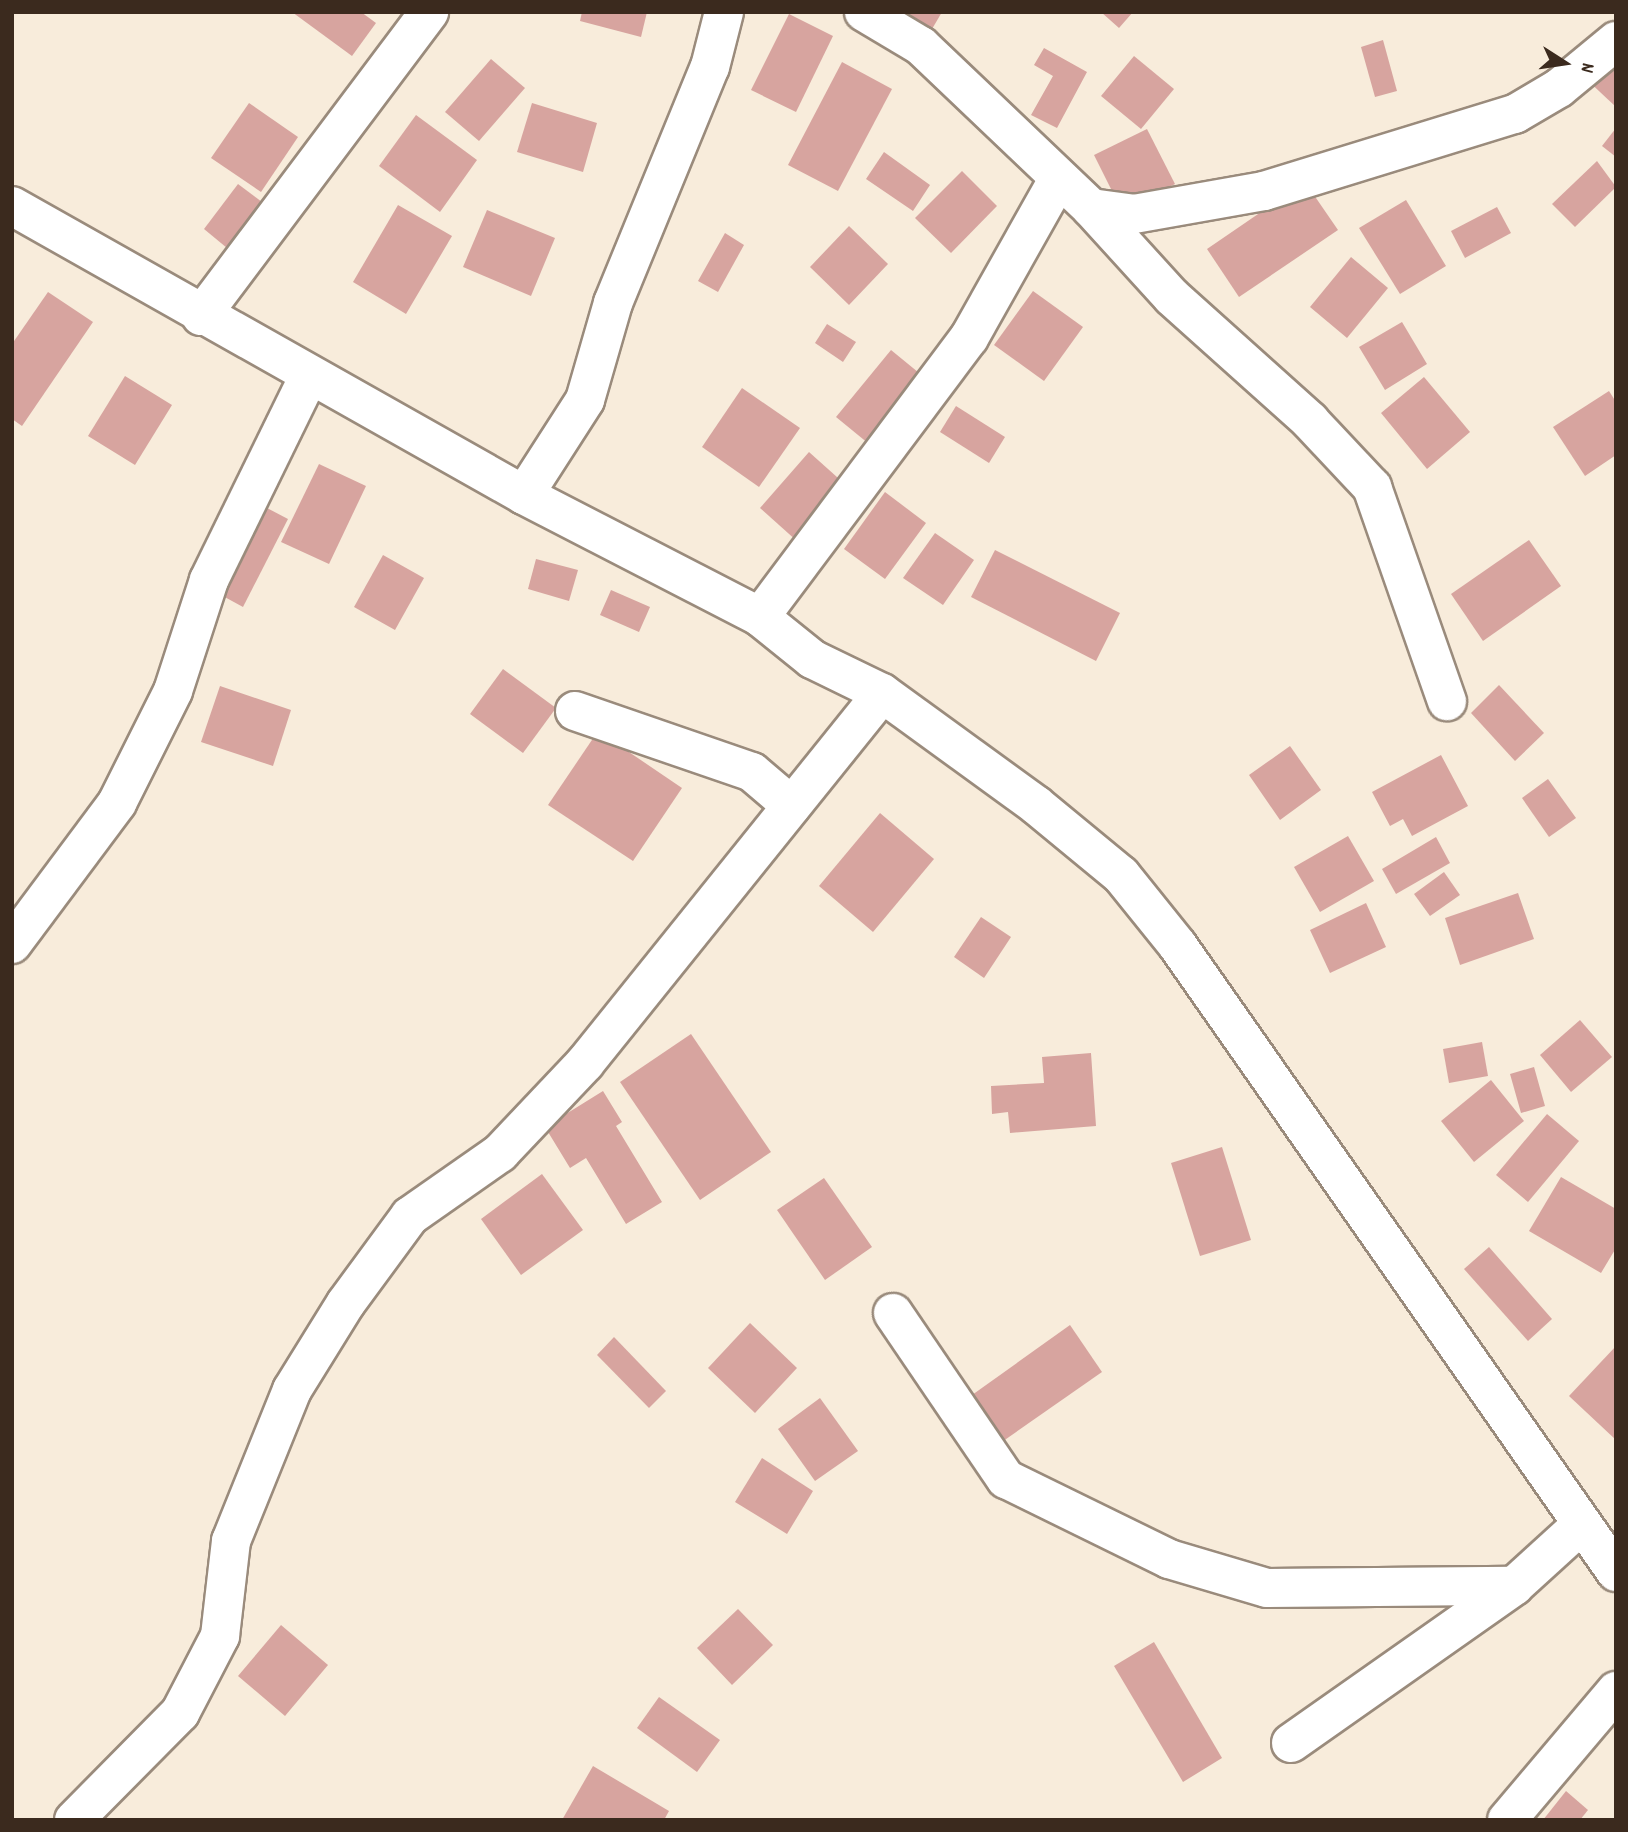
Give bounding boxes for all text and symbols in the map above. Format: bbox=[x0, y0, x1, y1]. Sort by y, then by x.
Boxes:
north arrow bbox=[1530, 28, 1600, 98]
text: N bbox=[1572, 60, 1600, 75]

